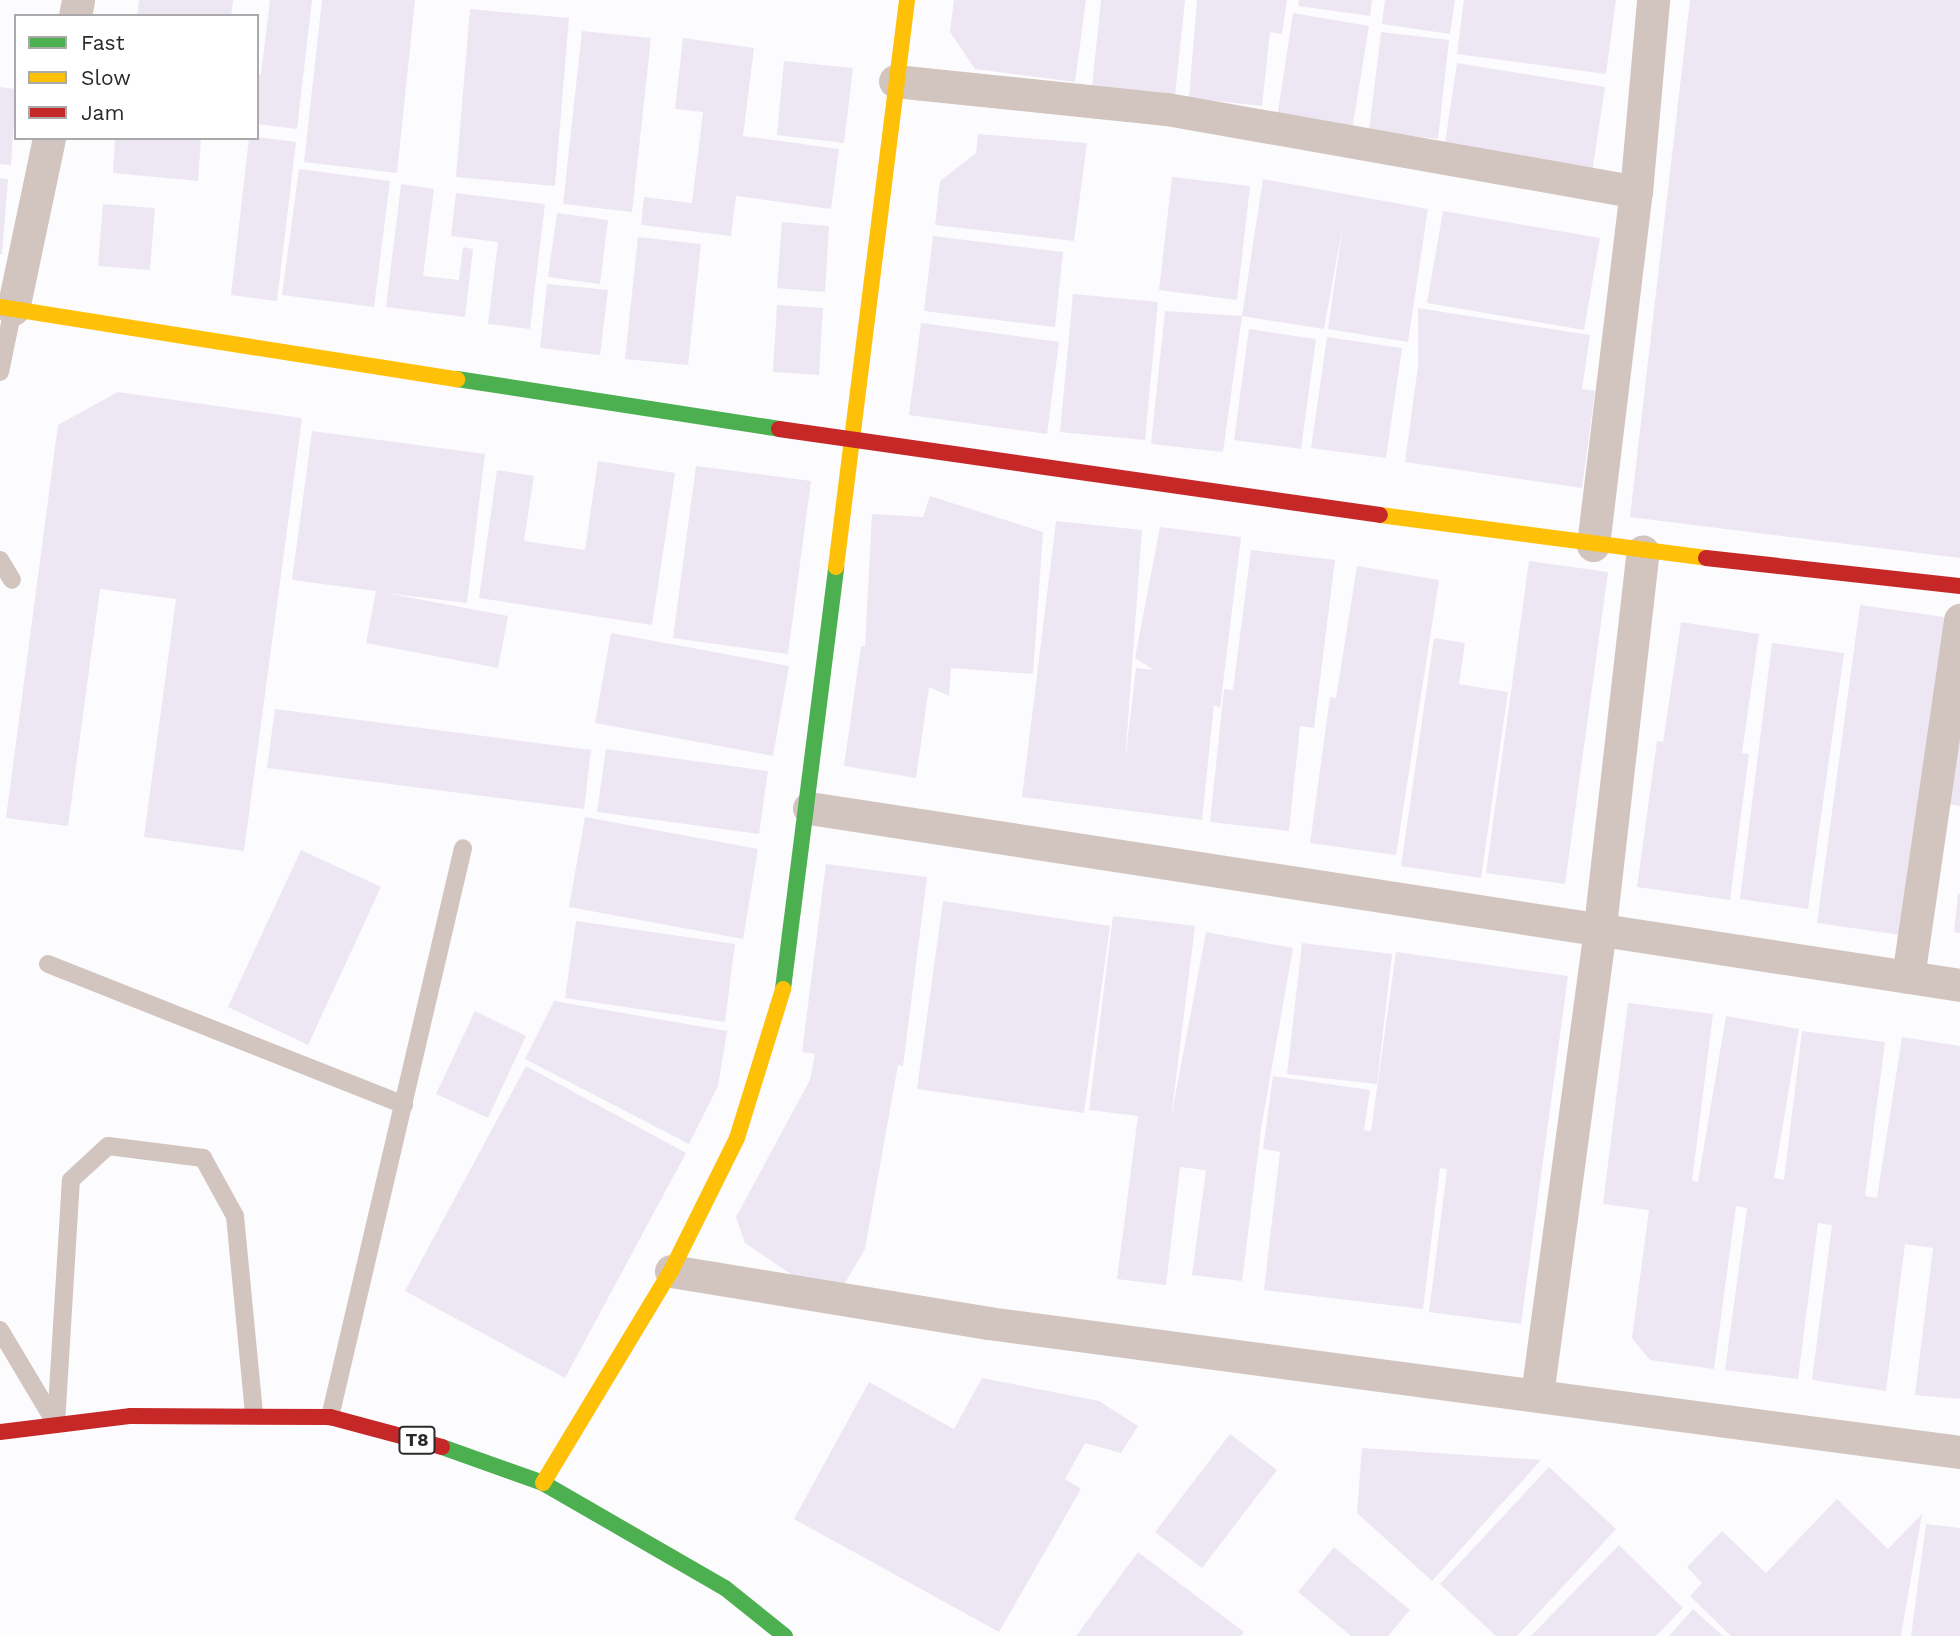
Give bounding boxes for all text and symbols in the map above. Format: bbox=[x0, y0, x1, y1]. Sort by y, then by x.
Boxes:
legend bbox=[14, 14, 259, 140]
text: Fast bbox=[81, 30, 125, 55]
text: Slow bbox=[81, 65, 131, 90]
text: Jam bbox=[81, 100, 124, 125]
road number: T8 bbox=[398, 1426, 436, 1455]

